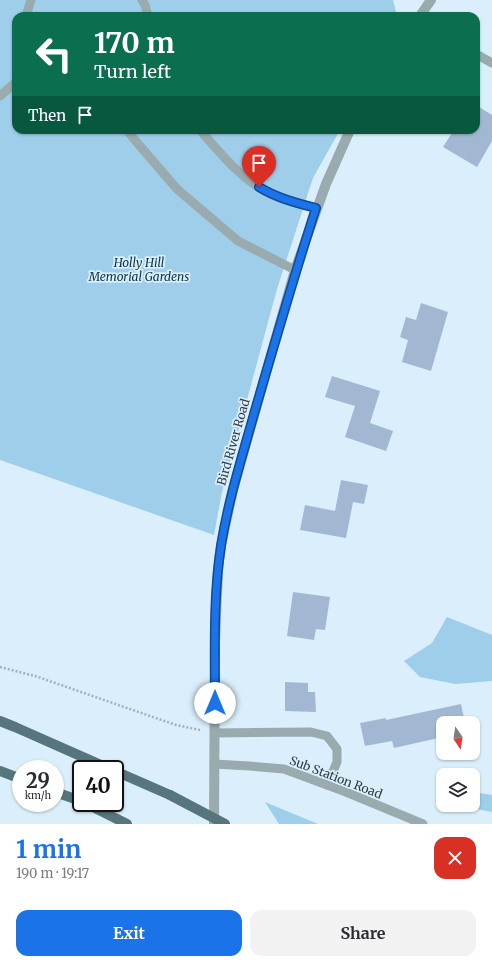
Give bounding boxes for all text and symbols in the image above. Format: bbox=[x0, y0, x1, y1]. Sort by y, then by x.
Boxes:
text: 170 m bbox=[94, 25, 175, 61]
icon: left bbox=[28, 28, 80, 80]
text: Turn left bbox=[94, 60, 171, 83]
icon: arrive bbox=[74, 104, 96, 126]
text: Then bbox=[28, 106, 66, 125]
pin bbox=[242, 146, 276, 187]
icon: arrive bbox=[248, 152, 270, 174]
park label: Holly Hill Memorial Gardens bbox=[88, 255, 189, 284]
street label: Bird River Road bbox=[213, 397, 253, 487]
position arrow bbox=[194, 682, 236, 724]
north arrow bbox=[436, 716, 480, 760]
map controls bbox=[436, 716, 480, 812]
street label: Sub Station Road bbox=[288, 752, 384, 802]
speed limit sign: 40 bbox=[72, 760, 124, 812]
text: 29 bbox=[26, 768, 50, 793]
button: layers bbox=[436, 768, 480, 812]
text: km/h bbox=[25, 789, 51, 802]
text: 1 min bbox=[16, 834, 81, 865]
button: close bbox=[434, 837, 476, 879]
text: 190 m · 19:17 bbox=[16, 865, 89, 882]
button: Exit bbox=[16, 910, 242, 956]
button: Share bbox=[250, 910, 476, 956]

